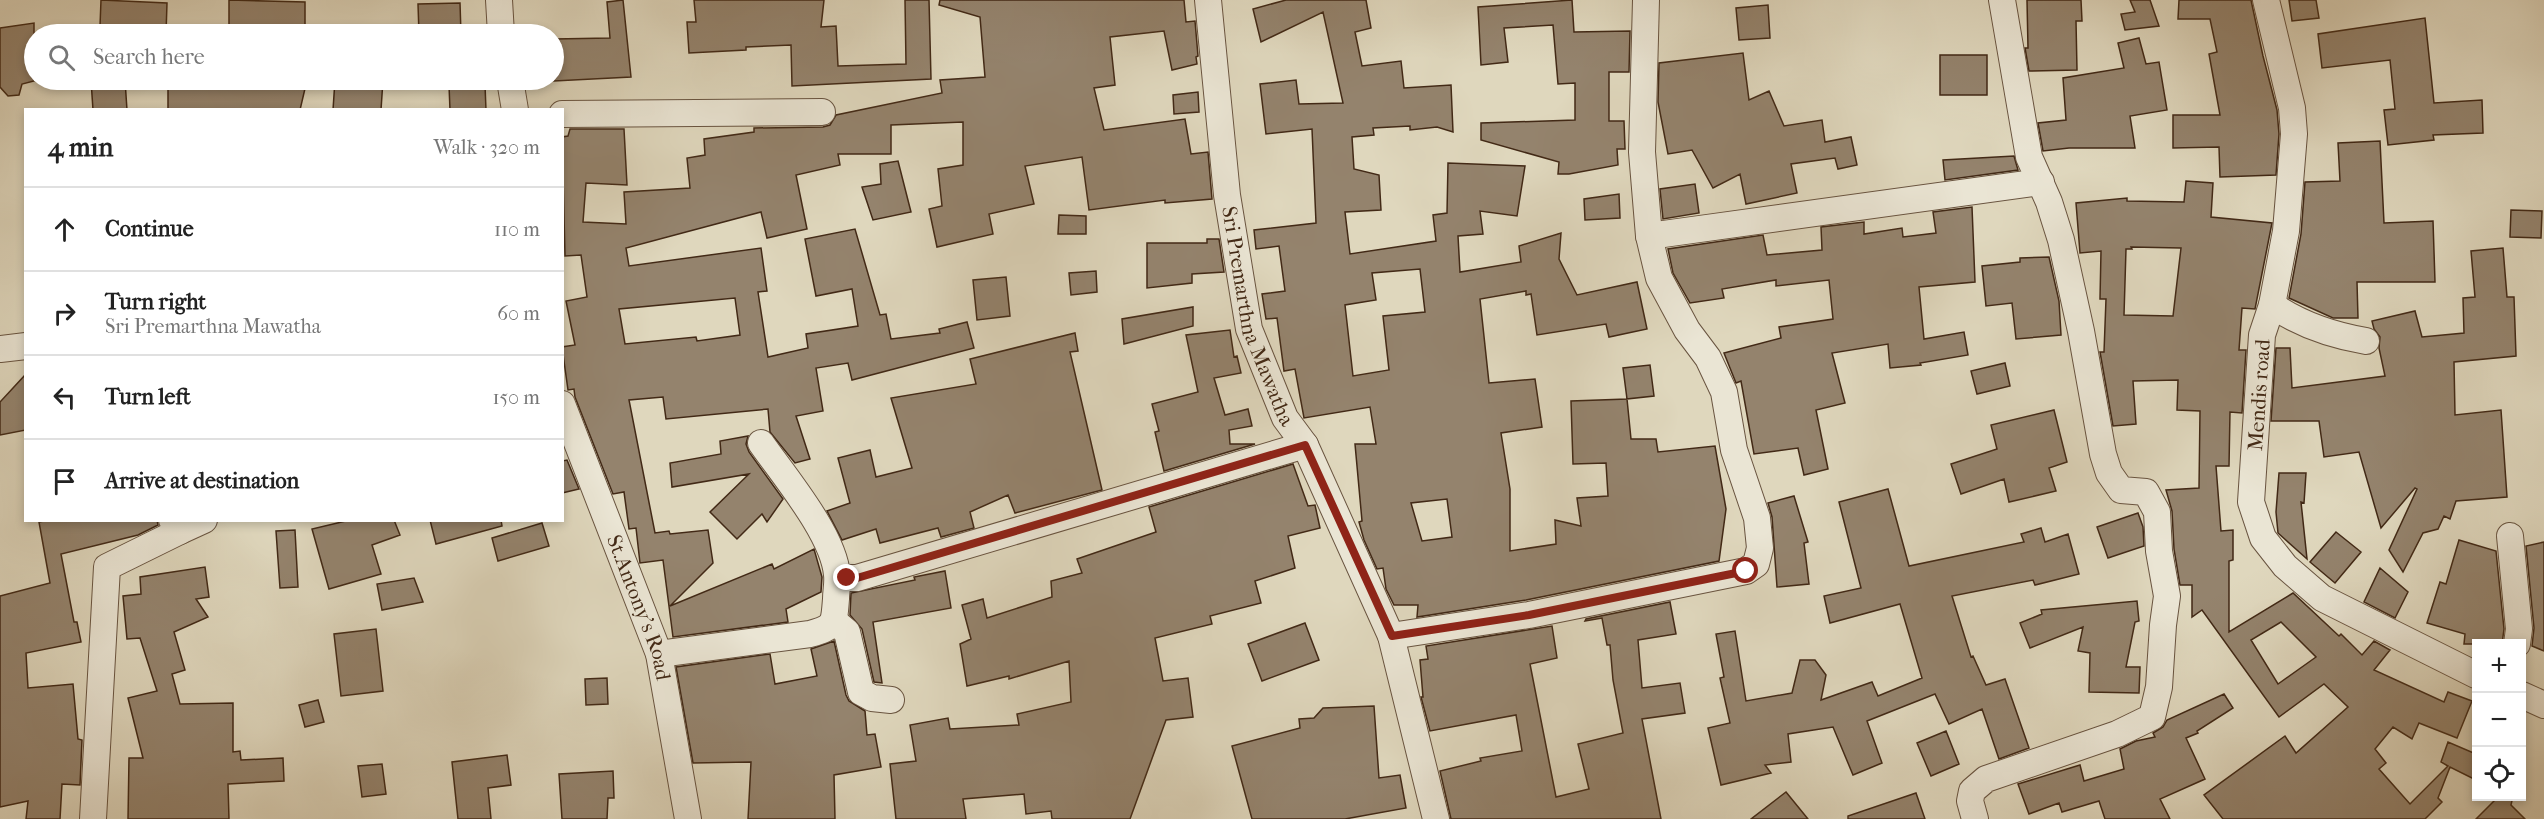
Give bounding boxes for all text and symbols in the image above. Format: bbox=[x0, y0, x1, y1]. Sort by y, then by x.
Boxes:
search box bbox=[24, 24, 564, 90]
icon: search bbox=[45, 41, 78, 74]
text: Search here bbox=[93, 44, 205, 70]
text: 4 min bbox=[48, 132, 113, 163]
text: Walk · 320 m bbox=[434, 136, 540, 159]
street label: Sri Premarthna Mawatha bbox=[1217, 204, 1299, 431]
icon: ahead bbox=[48, 213, 81, 246]
text: Continue bbox=[105, 216, 194, 242]
text: 110 m bbox=[494, 218, 540, 241]
text: Turn right bbox=[105, 289, 206, 315]
icon: right bbox=[48, 297, 81, 330]
text: 60 m bbox=[497, 302, 540, 325]
text: Sri Premarthna Mawatha bbox=[105, 315, 321, 338]
street label: Mendis road bbox=[2243, 338, 2275, 452]
icon: left bbox=[48, 381, 81, 414]
text: Turn left bbox=[105, 384, 191, 410]
text: 150 m bbox=[492, 386, 540, 409]
icon: arrive bbox=[48, 465, 81, 498]
text: Arrive at destination bbox=[105, 468, 299, 494]
street label: St.Antony's Road bbox=[602, 531, 675, 683]
route start bbox=[1732, 557, 1758, 583]
route end bbox=[833, 564, 859, 590]
map controls bbox=[2472, 639, 2526, 801]
button: + bbox=[2472, 639, 2526, 693]
button: − bbox=[2472, 693, 2526, 747]
button: locate bbox=[2472, 747, 2526, 801]

